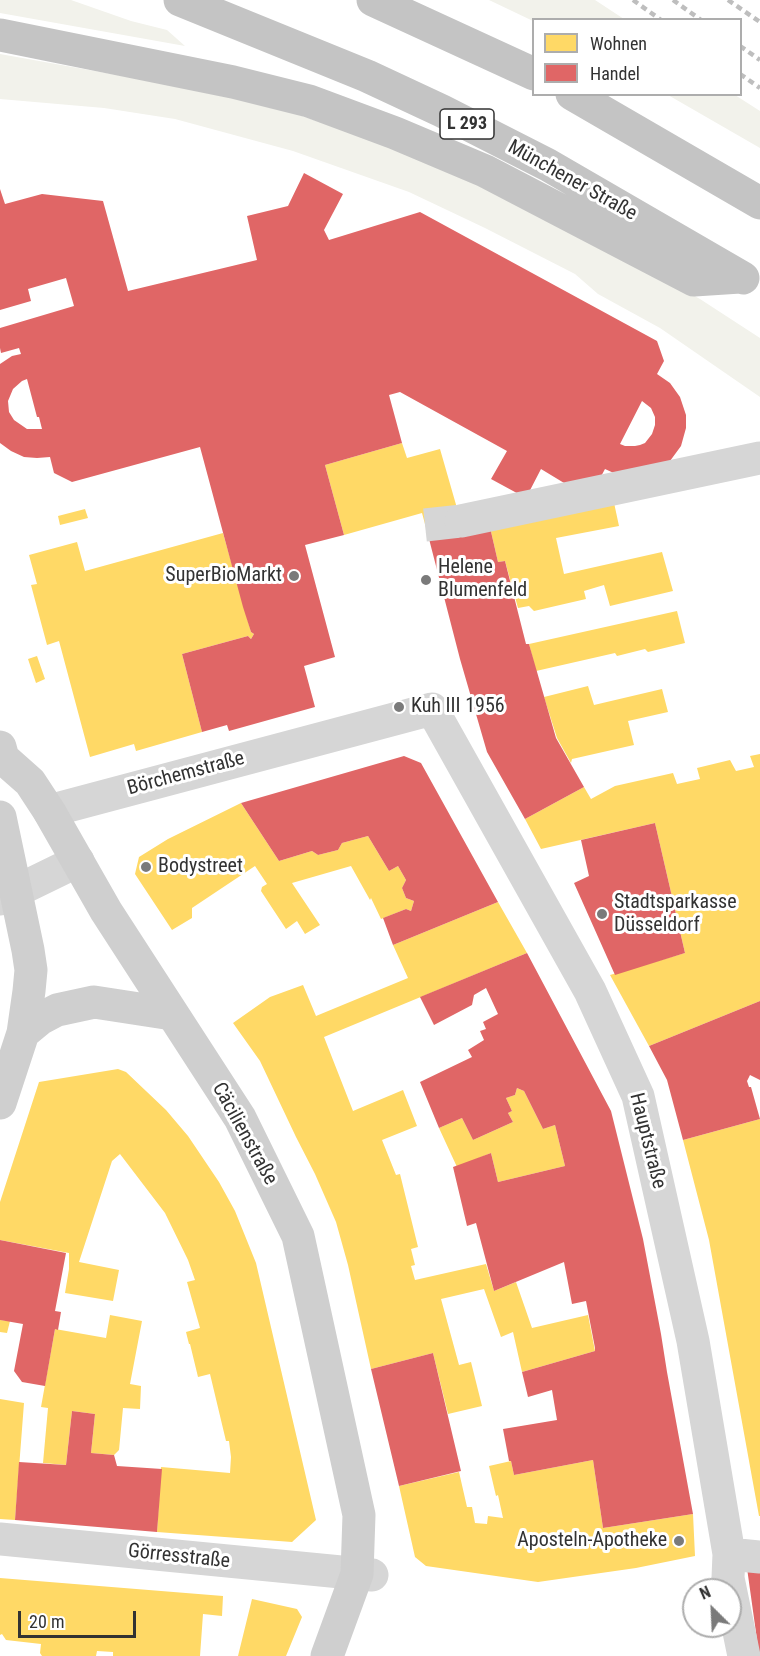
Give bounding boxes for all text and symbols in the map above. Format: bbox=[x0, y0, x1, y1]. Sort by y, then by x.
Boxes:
legend bbox=[532, 18, 742, 96]
text: Wohnen bbox=[590, 33, 647, 54]
text: Handel bbox=[590, 63, 640, 84]
road number: L 293 bbox=[440, 109, 494, 139]
street label: Münchener Straße bbox=[503, 136, 641, 226]
place label: Helene Blumenfeld bbox=[438, 556, 527, 603]
place label: SuperBioMarkt bbox=[165, 564, 282, 588]
marker: SuperBioMarkt bbox=[287, 569, 301, 583]
marker: Helene Blumenfeld bbox=[419, 573, 433, 587]
place label: Kuh III 1956 bbox=[411, 695, 505, 719]
marker: Kuh III 1956 bbox=[392, 700, 406, 714]
street label: Börchemstraße bbox=[125, 747, 247, 801]
place label: Bodystreet bbox=[158, 855, 243, 879]
marker: Bodystreet bbox=[139, 860, 153, 874]
place label: Stadtsparkasse Düsseldorf bbox=[614, 891, 737, 938]
marker: Stadtsparkasse Düsseldorf bbox=[595, 907, 609, 921]
street label: Cäcilienstraße bbox=[206, 1079, 282, 1189]
street label: Hauptstraße bbox=[624, 1091, 670, 1191]
place label: Aposteln-Apotheke bbox=[517, 1529, 667, 1553]
marker: Aposteln-Apotheke bbox=[672, 1534, 686, 1548]
street label: Görresstraße bbox=[127, 1540, 231, 1574]
north arrow bbox=[682, 1578, 742, 1638]
text: N bbox=[697, 1582, 714, 1604]
scale bar bbox=[21, 1599, 140, 1637]
text: 20 m bbox=[29, 1611, 64, 1632]

